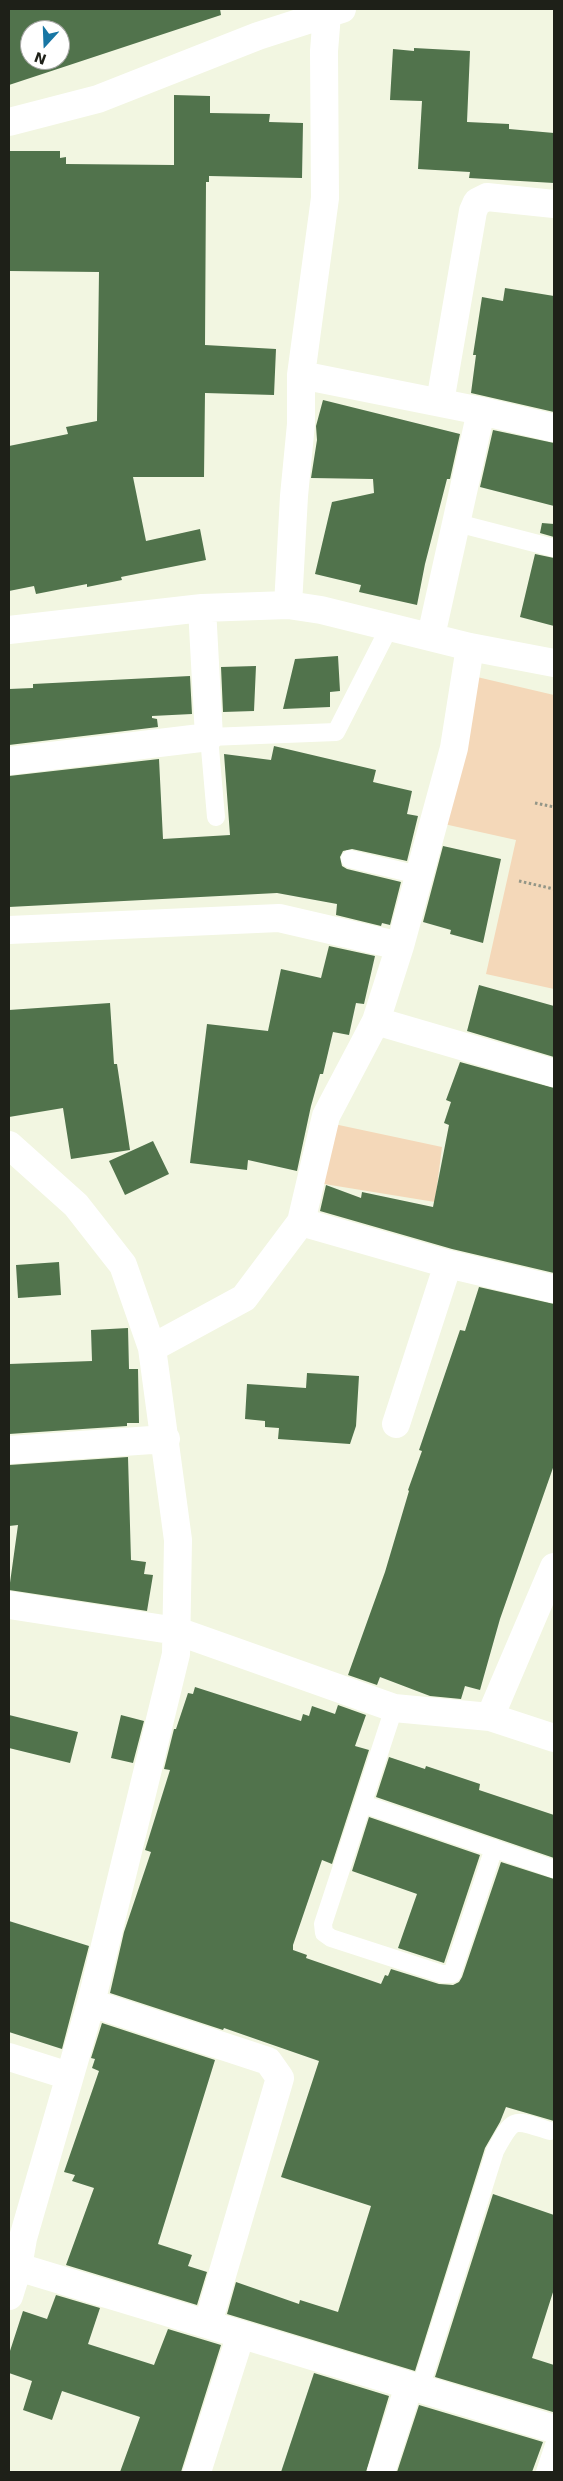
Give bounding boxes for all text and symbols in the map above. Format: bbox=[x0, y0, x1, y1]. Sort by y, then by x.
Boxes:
north arrow bbox=[20, 20, 70, 70]
text: N bbox=[32, 49, 48, 68]

